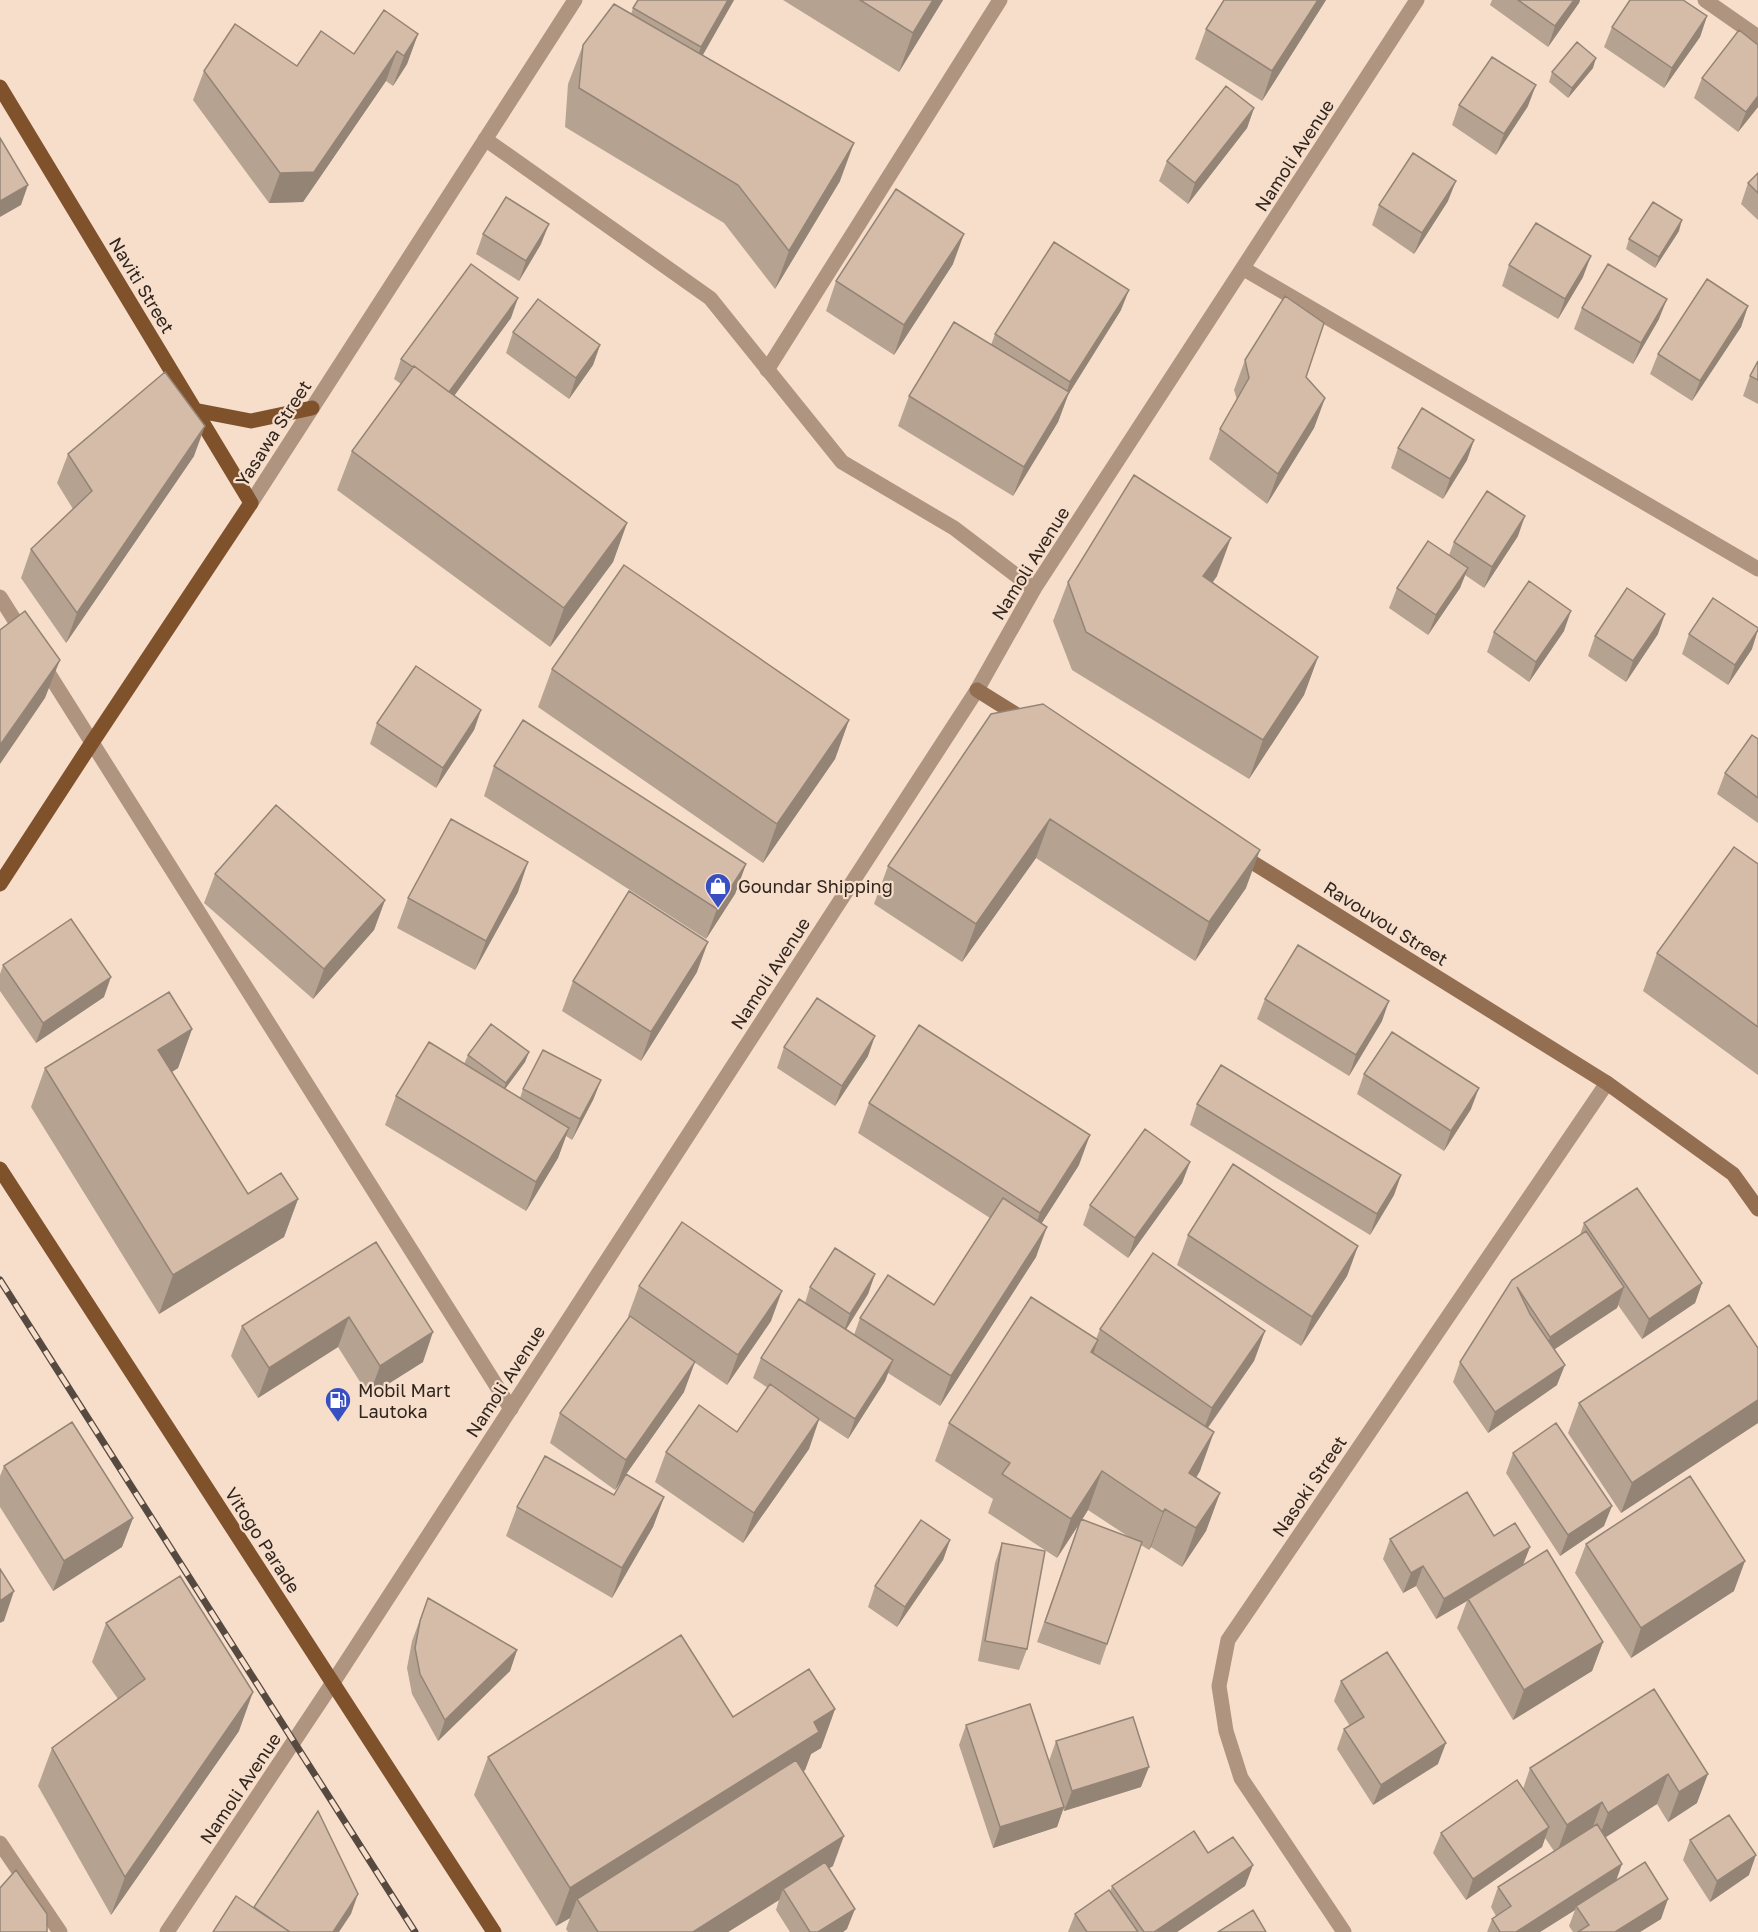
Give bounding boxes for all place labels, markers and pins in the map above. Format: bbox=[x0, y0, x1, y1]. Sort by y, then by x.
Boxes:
shop icon: Goundar Shipping bbox=[703, 871, 733, 909]
place label: Goundar Shipping bbox=[738, 875, 893, 897]
place label: Mobil Mart Lautoka bbox=[358, 1379, 451, 1422]
fuel station icon: Mobil Mart Lautoka bbox=[323, 1385, 353, 1423]

